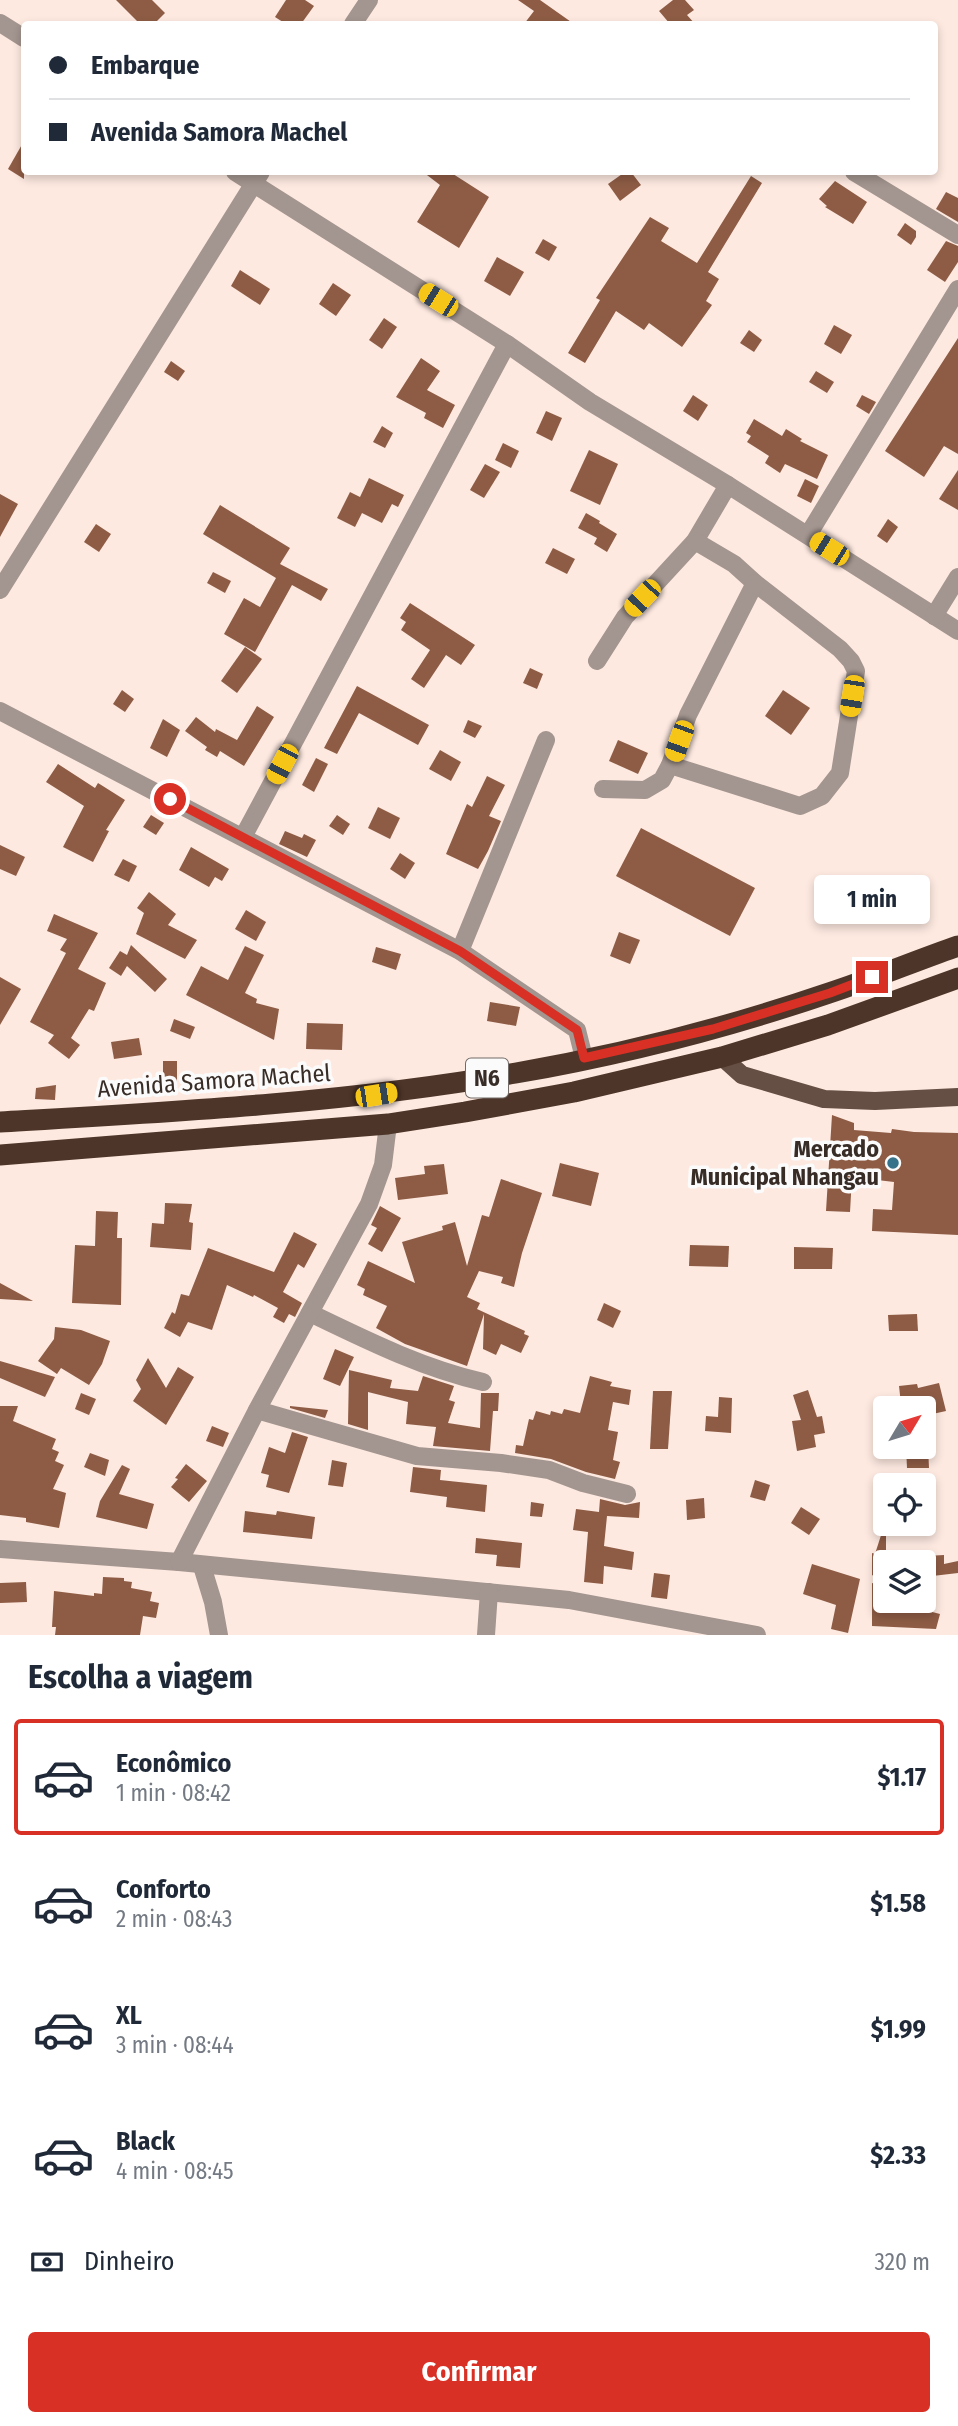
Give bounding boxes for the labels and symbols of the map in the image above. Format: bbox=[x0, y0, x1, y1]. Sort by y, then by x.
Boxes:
car bbox=[415, 280, 462, 320]
car bbox=[806, 529, 853, 569]
car bbox=[620, 575, 665, 621]
car bbox=[839, 674, 866, 718]
car bbox=[662, 718, 697, 764]
car bbox=[263, 741, 302, 787]
route start bbox=[154, 783, 186, 815]
callout: 1 min bbox=[814, 876, 930, 925]
route end bbox=[856, 961, 888, 993]
road number: N6 bbox=[466, 1058, 508, 1098]
street label: Avenida Samora Machel bbox=[96, 1059, 332, 1103]
car bbox=[354, 1081, 399, 1109]
place label: Mercado Municipal Nhangau bbox=[691, 1135, 879, 1191]
marker: Mercado Municipal Nhangau bbox=[885, 1155, 901, 1171]
north arrow bbox=[873, 1396, 936, 1460]

